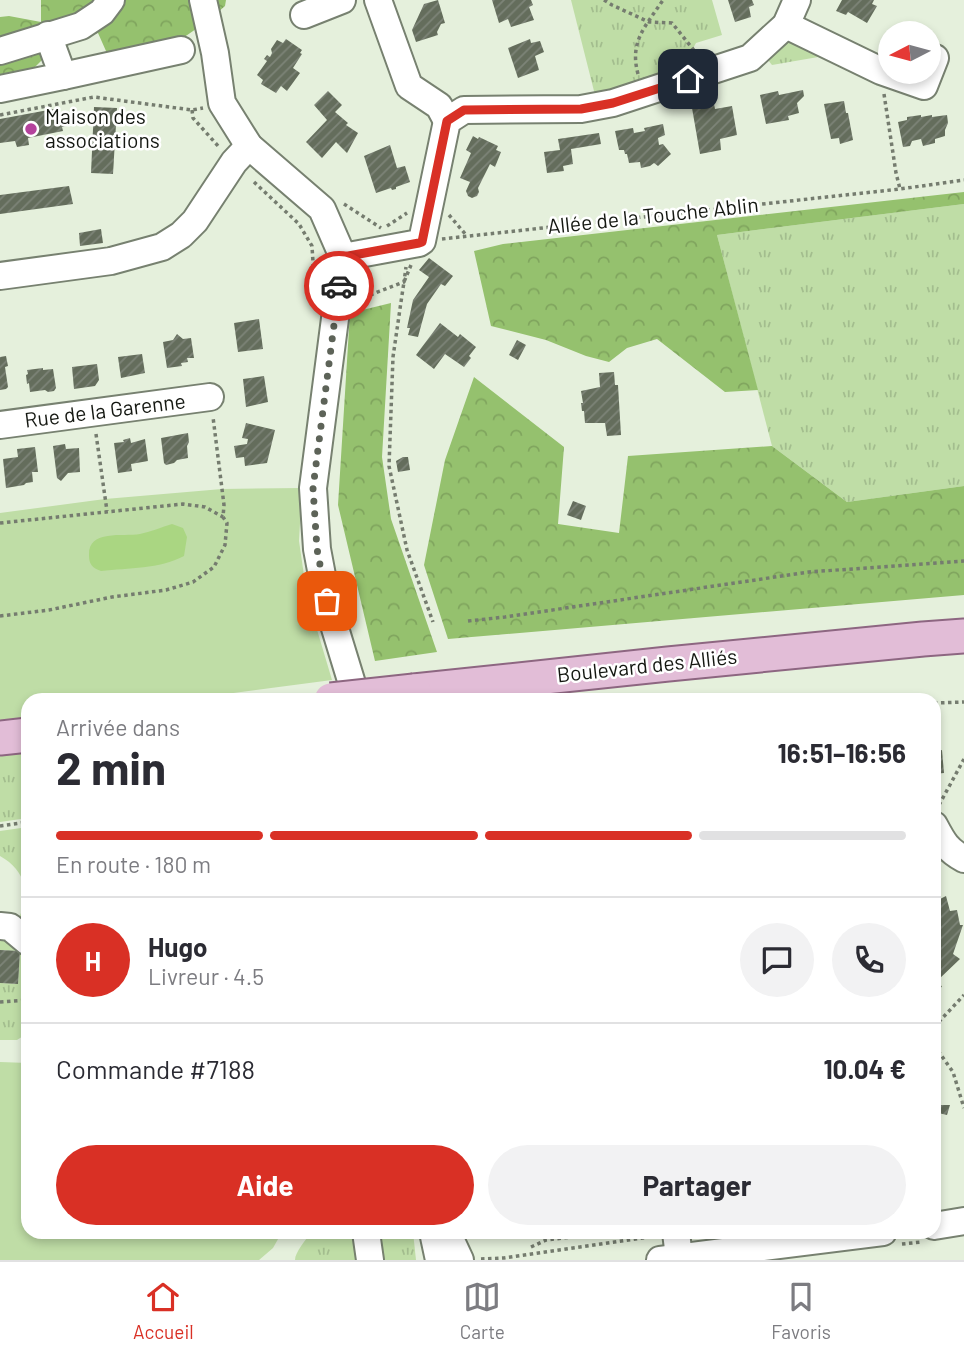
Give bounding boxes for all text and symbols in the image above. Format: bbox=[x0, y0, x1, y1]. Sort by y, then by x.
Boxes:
north arrow bbox=[878, 21, 942, 84]
map controls bbox=[878, 21, 941, 84]
pin bbox=[658, 49, 718, 109]
icon: home bbox=[669, 60, 707, 98]
place label: Maison des associations bbox=[45, 103, 160, 152]
marker: Maison des associations bbox=[23, 121, 39, 137]
street label: Allée de la Touche Ablin bbox=[546, 191, 760, 238]
courier bbox=[304, 251, 374, 321]
icon: car bbox=[320, 267, 358, 305]
street label: Rue de la Garenne bbox=[23, 387, 187, 432]
pin bbox=[297, 571, 357, 631]
icon: bag bbox=[308, 582, 346, 620]
street label: Boulevard des Alliés bbox=[556, 643, 738, 686]
text: Arrivée dans bbox=[56, 713, 180, 741]
text: 16:51–16:56 bbox=[777, 737, 906, 768]
text: 2 min bbox=[56, 739, 166, 794]
text: En route · 180 m bbox=[56, 850, 211, 878]
button: chat bbox=[740, 923, 814, 997]
button: phone bbox=[832, 923, 906, 997]
text: Hugo bbox=[148, 931, 207, 962]
text: H bbox=[85, 945, 101, 976]
text: Livreur · 4.5 bbox=[148, 962, 264, 990]
text: Commande #7188 bbox=[56, 1053, 255, 1084]
text: 10.04 € bbox=[823, 1053, 906, 1084]
button: Aide bbox=[56, 1145, 474, 1225]
button: Partager bbox=[488, 1145, 906, 1225]
tab: Accueil bbox=[133, 1278, 194, 1343]
tab: Carte bbox=[460, 1278, 505, 1343]
tab: Favoris bbox=[771, 1278, 831, 1343]

